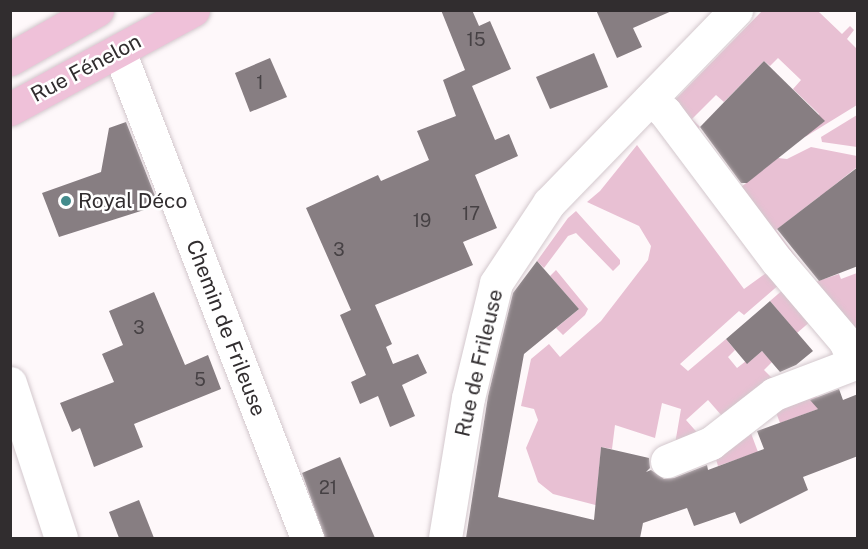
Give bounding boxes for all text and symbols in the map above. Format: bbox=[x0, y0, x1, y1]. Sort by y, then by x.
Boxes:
street label: Rue Fénelon bbox=[27, 28, 145, 108]
house number: 15 bbox=[467, 29, 485, 51]
house number: 1 bbox=[256, 72, 264, 94]
place label: Royal Déco bbox=[78, 188, 187, 214]
marker: Royal Déco bbox=[59, 194, 73, 208]
house number: 17 bbox=[462, 203, 480, 225]
house number: 19 bbox=[413, 210, 431, 232]
street label: Chemin de Frileuse bbox=[181, 236, 271, 420]
house number: 3 bbox=[333, 239, 345, 261]
street label: Rue de Frileuse bbox=[450, 287, 508, 439]
house number: 3 bbox=[133, 317, 145, 339]
house number: 5 bbox=[194, 369, 206, 391]
house number: 21 bbox=[319, 477, 337, 499]

